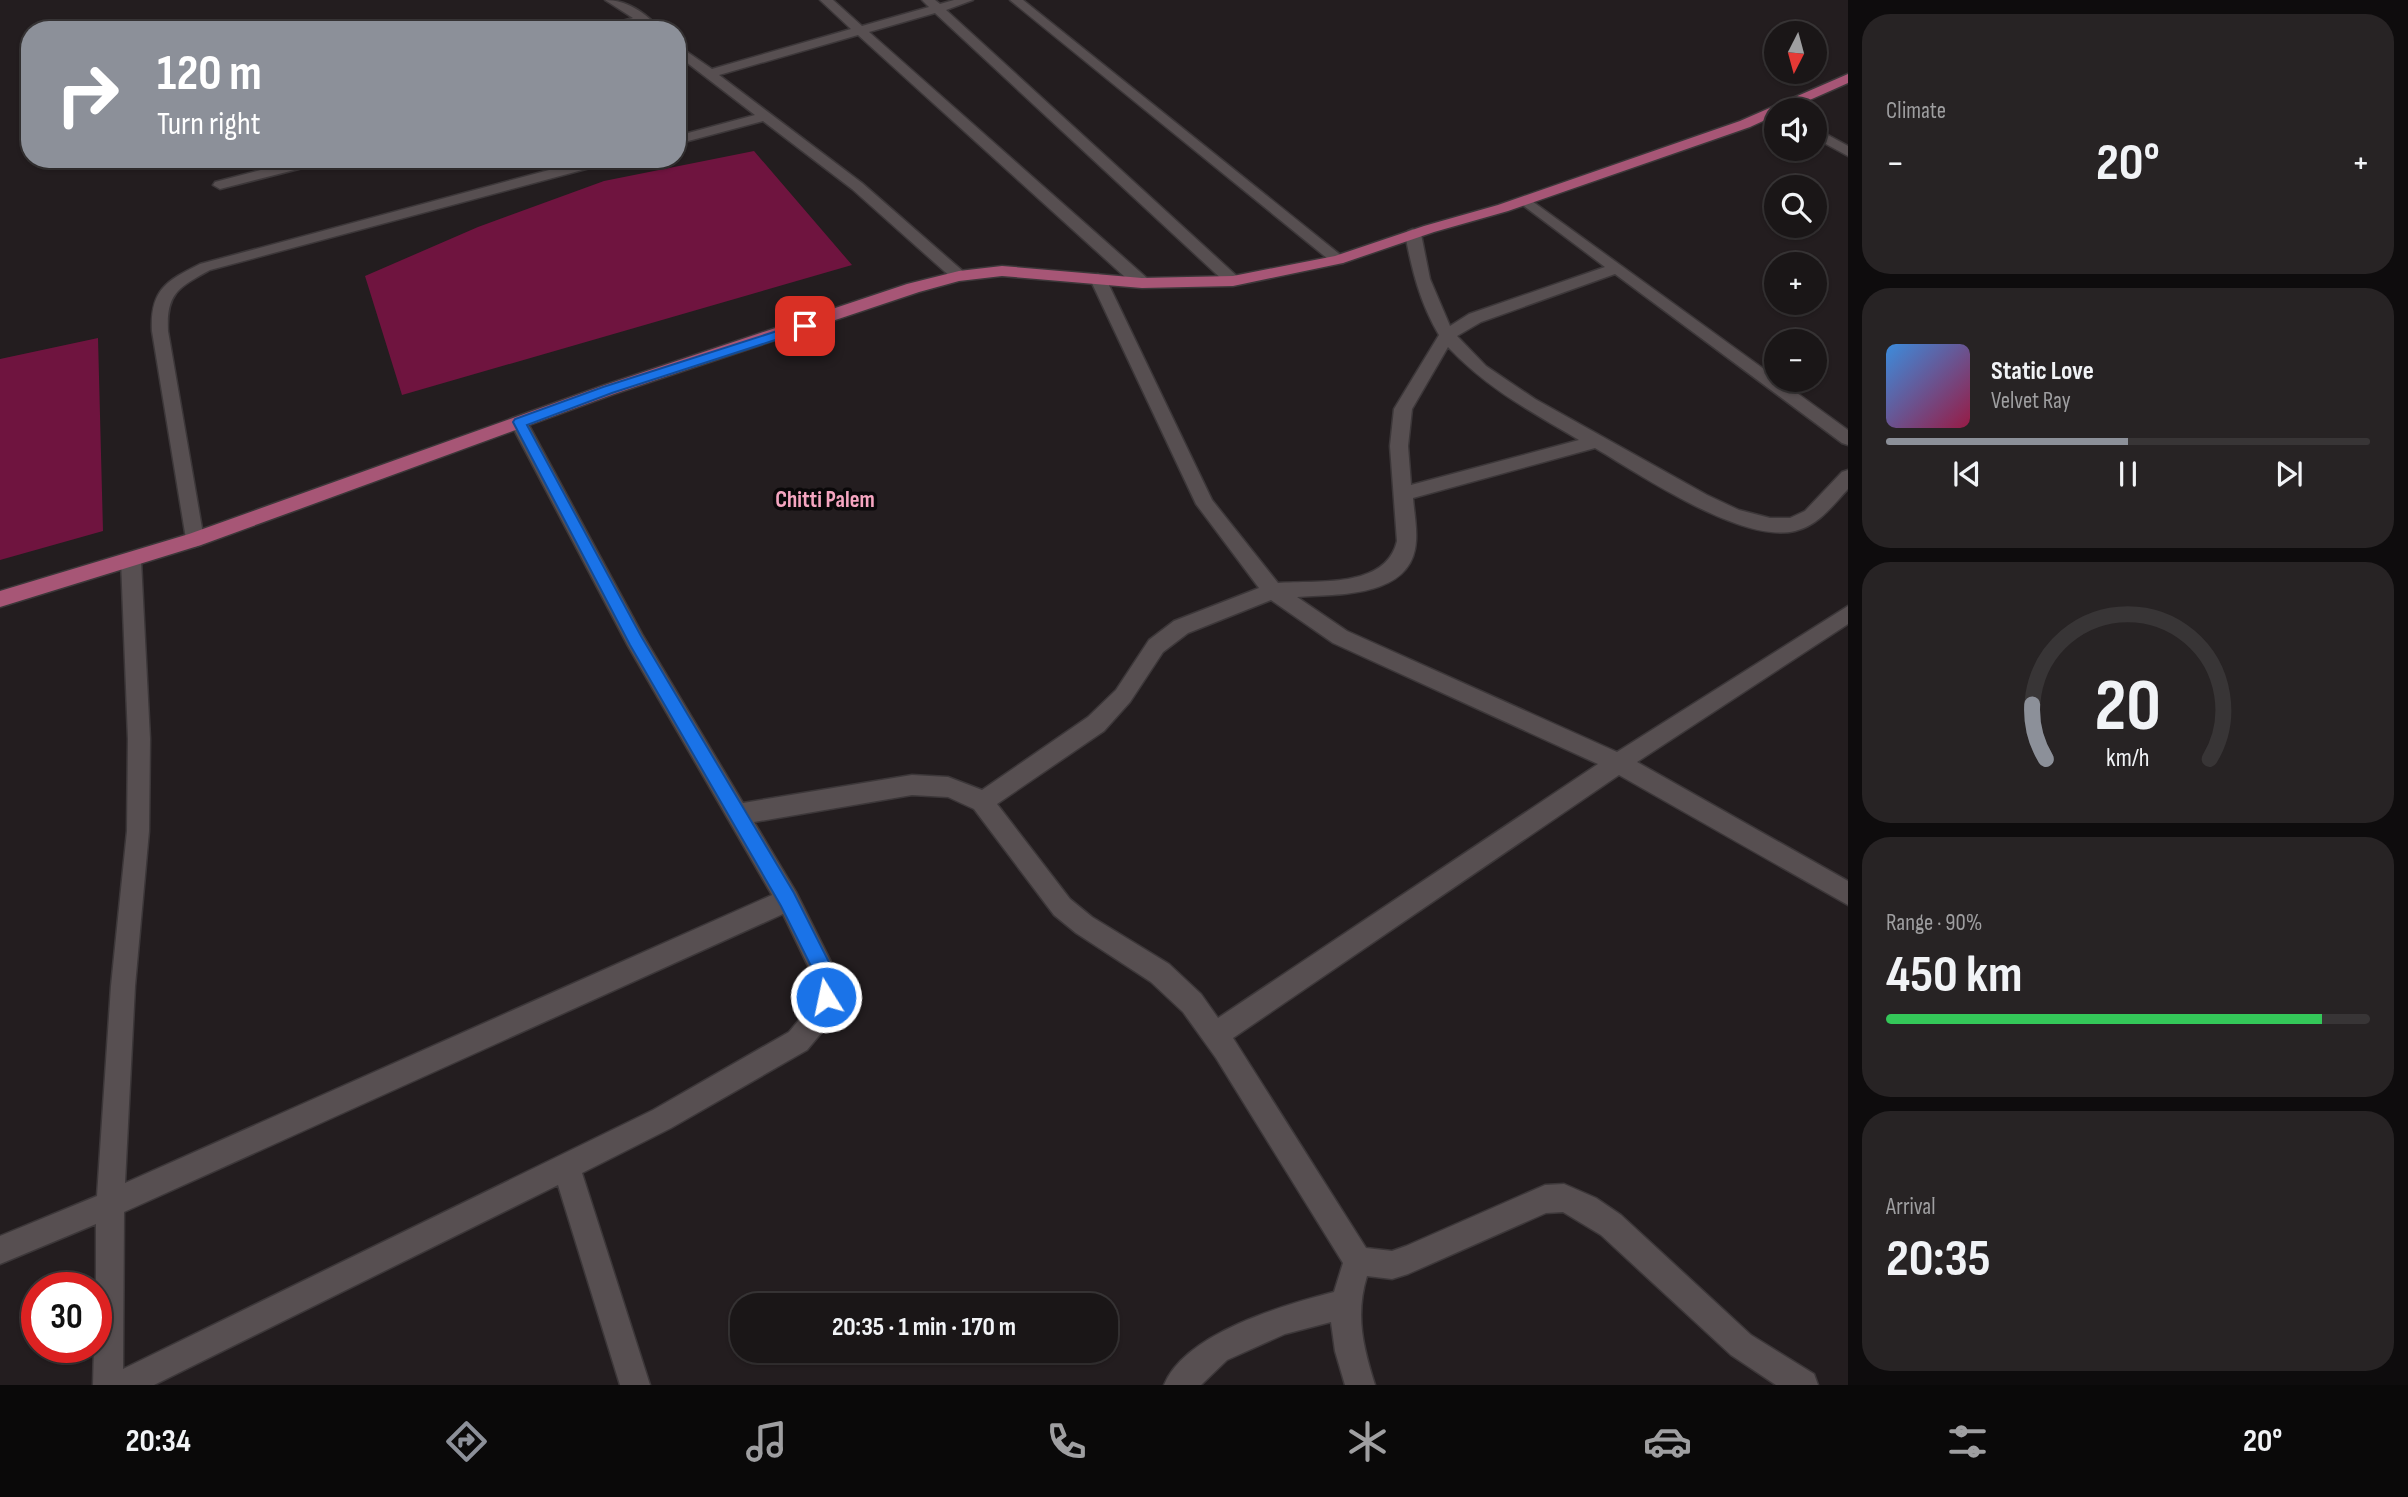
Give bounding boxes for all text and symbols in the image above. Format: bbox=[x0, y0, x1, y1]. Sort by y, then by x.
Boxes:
north arrow bbox=[1764, 21, 1827, 84]
map controls bbox=[1764, 21, 1827, 392]
text: 120 m bbox=[157, 45, 262, 104]
icon: right bbox=[42, 49, 133, 140]
text: Climate bbox=[1886, 97, 1946, 125]
button: sound bbox=[1764, 98, 1827, 161]
text: Turn right bbox=[157, 105, 261, 144]
text: 20° bbox=[2096, 132, 2160, 195]
text: − bbox=[1886, 141, 1905, 186]
text: + bbox=[2351, 141, 2370, 186]
button: search bbox=[1764, 175, 1827, 238]
button: + bbox=[1764, 252, 1827, 315]
pin bbox=[775, 296, 835, 356]
icon: arrive bbox=[786, 307, 824, 345]
button: − bbox=[1764, 329, 1827, 392]
text: Static Love bbox=[1991, 356, 2094, 387]
text: Velvet Ray bbox=[1991, 387, 2071, 415]
icon: previous bbox=[1948, 455, 1986, 493]
icon: pause bbox=[2109, 455, 2147, 493]
icon: next bbox=[2270, 455, 2308, 493]
district label: Chitti Palem bbox=[775, 486, 875, 514]
text: 20 bbox=[2095, 663, 2161, 751]
text: km/h bbox=[2106, 742, 2150, 773]
text: Range · 90% bbox=[1886, 909, 1982, 937]
text: 450 km bbox=[1886, 944, 2022, 1007]
position arrow bbox=[789, 960, 863, 1034]
text: Arrival bbox=[1886, 1193, 1935, 1221]
text: 20:35 bbox=[1886, 1228, 1991, 1291]
speed limit sign: 30 bbox=[21, 1272, 112, 1363]
text: 20:35 · 1 min · 170 m bbox=[832, 1312, 1016, 1343]
icon: directions bbox=[442, 1417, 491, 1466]
icon: music bbox=[742, 1417, 791, 1466]
icon: phone bbox=[1042, 1417, 1091, 1466]
icon: climate bbox=[1343, 1417, 1392, 1466]
icon: car bbox=[1643, 1417, 1692, 1466]
icon: filters bbox=[1943, 1417, 1992, 1466]
text: 20:34 bbox=[126, 1422, 191, 1461]
text: 20° bbox=[2243, 1422, 2282, 1461]

